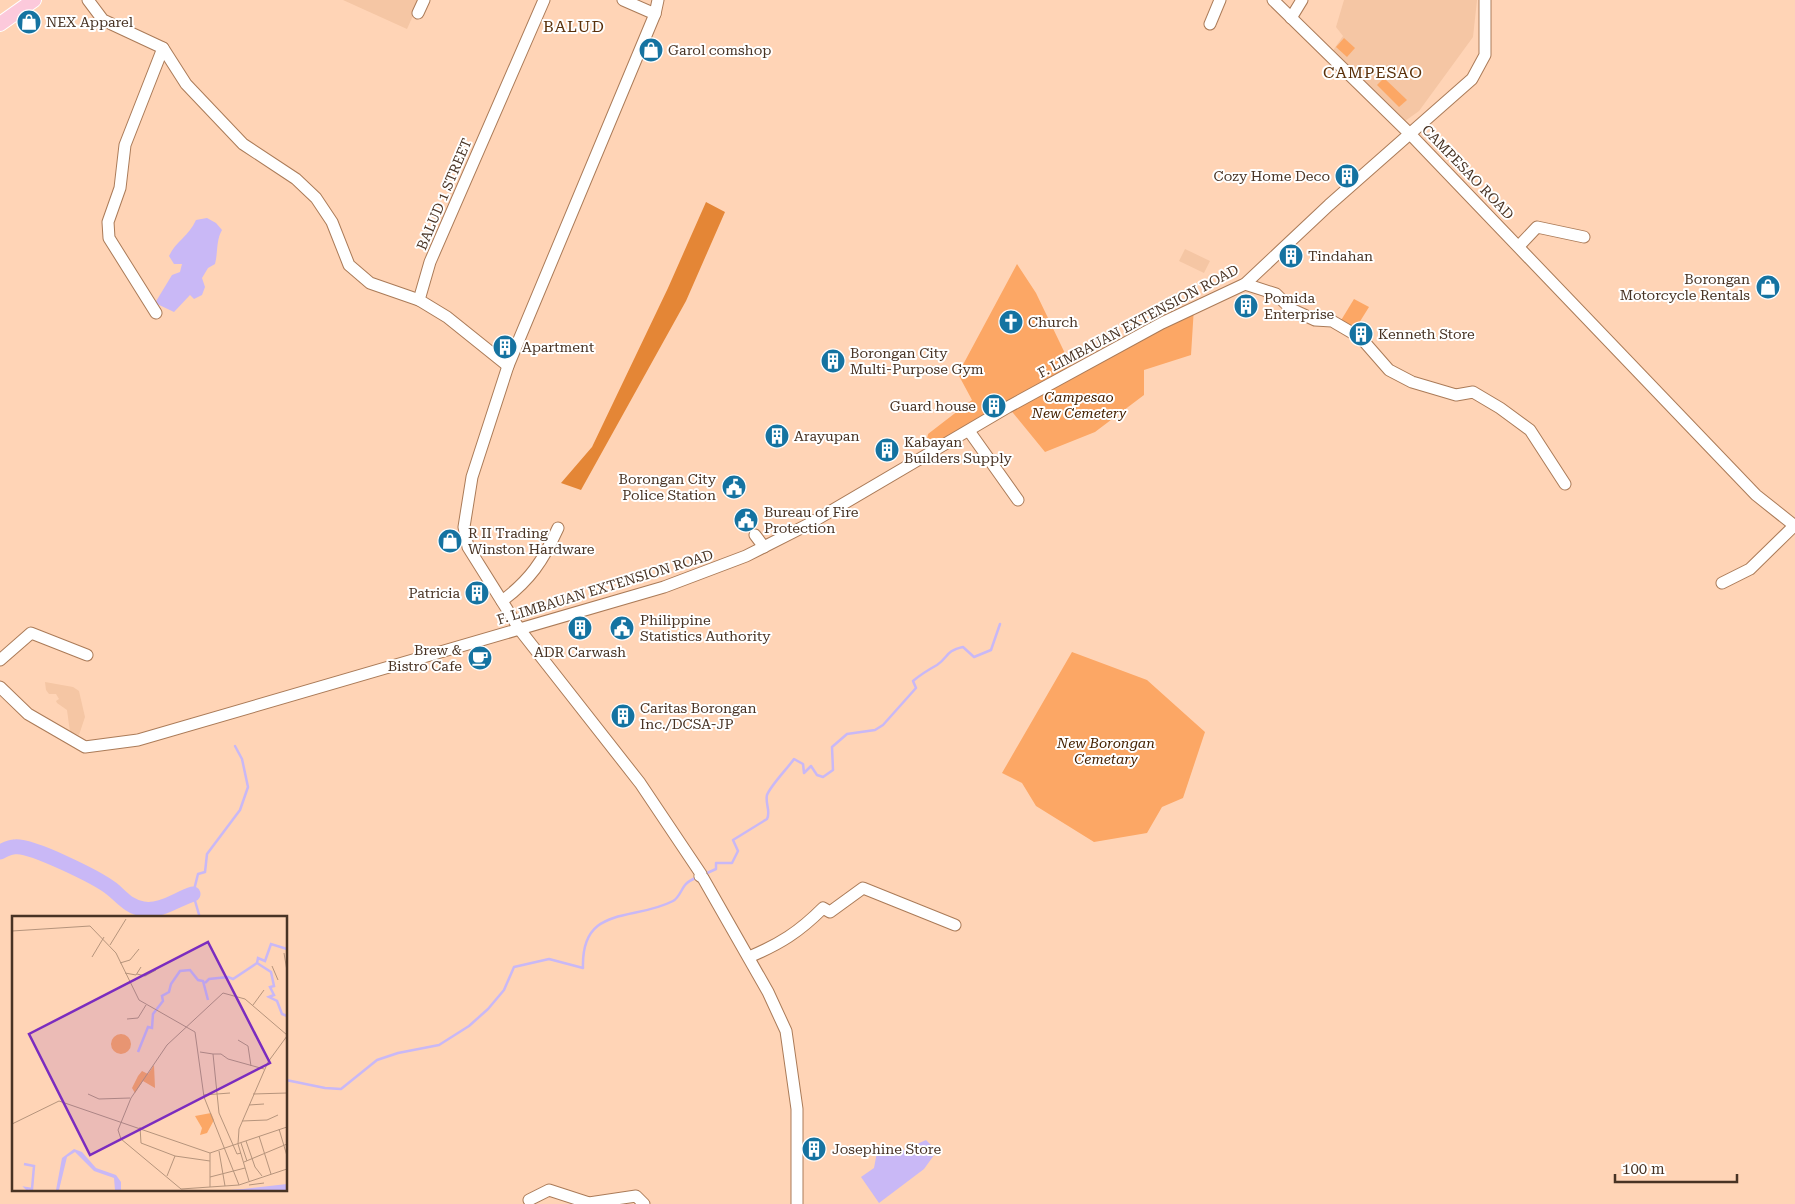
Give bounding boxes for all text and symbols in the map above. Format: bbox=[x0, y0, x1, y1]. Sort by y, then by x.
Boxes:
shop icon: NEX Apparel bbox=[16, 9, 42, 35]
place label: NEX Apparel bbox=[46, 14, 134, 30]
district label: BALUD bbox=[543, 17, 605, 36]
shop icon: Garol comshop bbox=[638, 37, 664, 63]
place label: Garol comshop bbox=[668, 42, 771, 58]
district label: CAMPESAO bbox=[1323, 63, 1423, 82]
street label: CAMPESAO ROAD bbox=[1419, 121, 1517, 223]
street label: BALUD 1 STREET bbox=[413, 136, 475, 252]
building icon: Cozy Home Deco bbox=[1334, 163, 1360, 189]
place label: Cozy Home Deco bbox=[1214, 168, 1330, 184]
building icon: Tindahan bbox=[1278, 243, 1304, 269]
place label: Tindahan bbox=[1308, 248, 1373, 264]
street label: F. LIMBAUAN EXTENSION ROAD bbox=[1035, 261, 1241, 381]
place label: Borongan Motorcycle Rentals bbox=[1620, 271, 1750, 303]
shop icon: Borongan Motorcycle Rentals bbox=[1755, 274, 1781, 300]
place label: Pomida Enterprise bbox=[1264, 290, 1335, 322]
building icon: Pomida Enterprise bbox=[1233, 293, 1259, 319]
church icon: Church bbox=[998, 309, 1024, 335]
place label: Church bbox=[1028, 314, 1078, 330]
building icon: Kenneth Store bbox=[1348, 321, 1374, 347]
place label: Kenneth Store bbox=[1378, 326, 1475, 342]
building icon: Apartment bbox=[492, 334, 518, 360]
place label: Apartment bbox=[522, 339, 594, 355]
place label: Borongan City Multi-Purpose Gym bbox=[850, 345, 984, 377]
building icon: Borongan City Multi-Purpose Gym bbox=[820, 348, 846, 374]
park label: Campesao New Cemetery bbox=[1031, 389, 1127, 421]
building icon: Guard house bbox=[981, 393, 1007, 419]
place label: Guard house bbox=[890, 398, 976, 414]
building icon: Arayupan bbox=[764, 423, 790, 449]
place label: Arayupan bbox=[794, 428, 859, 444]
place label: Kabayan Builders Supply bbox=[904, 434, 1012, 466]
building icon: Kabayan Builders Supply bbox=[874, 437, 900, 463]
place label: Borongan City Police Station bbox=[619, 471, 717, 503]
public building icon: Borongan City Police Station bbox=[721, 474, 747, 500]
place label: Bureau of Fire Protection bbox=[764, 504, 859, 536]
public building icon: Bureau of Fire Protection bbox=[733, 507, 759, 533]
place label: R II Trading Winston Hardware bbox=[468, 525, 595, 557]
shop icon: R II Trading Winston Hardware bbox=[437, 528, 463, 554]
street label: F. LIMBAUAN EXTENSION ROAD bbox=[495, 546, 715, 628]
building icon: Patricia bbox=[464, 580, 490, 606]
place label: Patricia bbox=[409, 585, 460, 601]
place label: Philippine Statistics Authority bbox=[640, 612, 771, 644]
building icon: ADR Carwash bbox=[567, 615, 593, 641]
public building icon: Philippine Statistics Authority bbox=[609, 615, 635, 641]
place label: Brew & Bistro Cafe bbox=[388, 642, 462, 674]
place label: ADR Carwash bbox=[534, 644, 626, 660]
cafe icon: Brew & Bistro Cafe bbox=[467, 645, 493, 671]
place label: Caritas Borongan Inc./DCSA-JP bbox=[640, 700, 756, 732]
building icon: Caritas Borongan Inc./DCSA-JP bbox=[610, 703, 636, 729]
park label: New Borongan Cemetary bbox=[1056, 735, 1155, 767]
inset map bbox=[12, 916, 288, 1192]
building icon: Josephine Store bbox=[801, 1136, 827, 1162]
place label: Josephine Store bbox=[832, 1141, 941, 1157]
scale bar bbox=[1615, 1152, 1738, 1184]
text: 100 m bbox=[1622, 1160, 1665, 1178]

